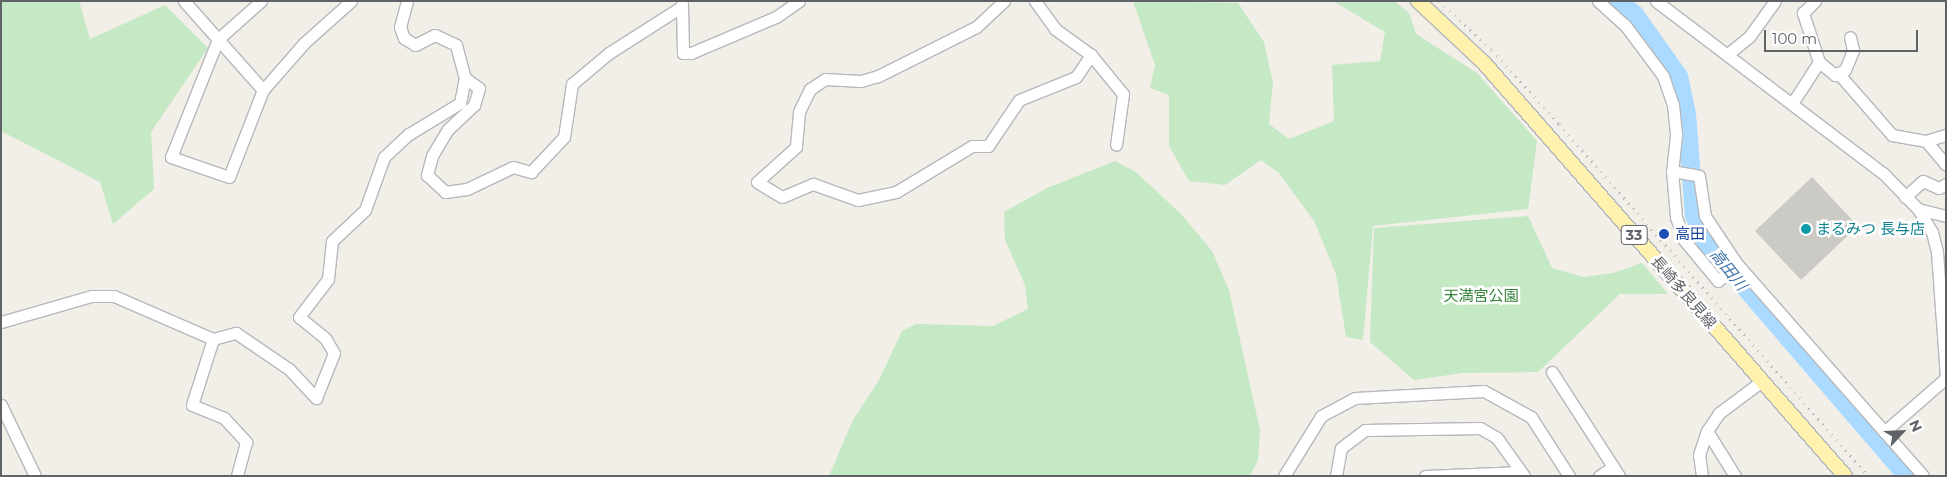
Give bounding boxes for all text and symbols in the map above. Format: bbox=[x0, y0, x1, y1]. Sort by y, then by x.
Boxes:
scale bar bbox=[1767, 20, 1921, 52]
text: 100 m bbox=[1772, 29, 1817, 48]
place label: まるみつ 長与店 bbox=[1816, 220, 1925, 238]
marker: まるみつ 長与店 bbox=[1800, 223, 1812, 235]
road number: 33 bbox=[1620, 224, 1648, 246]
place label: 高田 bbox=[1675, 225, 1705, 243]
marker: 高田 bbox=[1657, 227, 1671, 241]
water label: 高田川 bbox=[1705, 245, 1751, 295]
street label: 長崎多良見線 bbox=[1648, 252, 1720, 332]
park label: 天満宮公園 bbox=[1444, 287, 1518, 305]
north arrow bbox=[1877, 407, 1927, 457]
text: N bbox=[1905, 417, 1926, 435]

